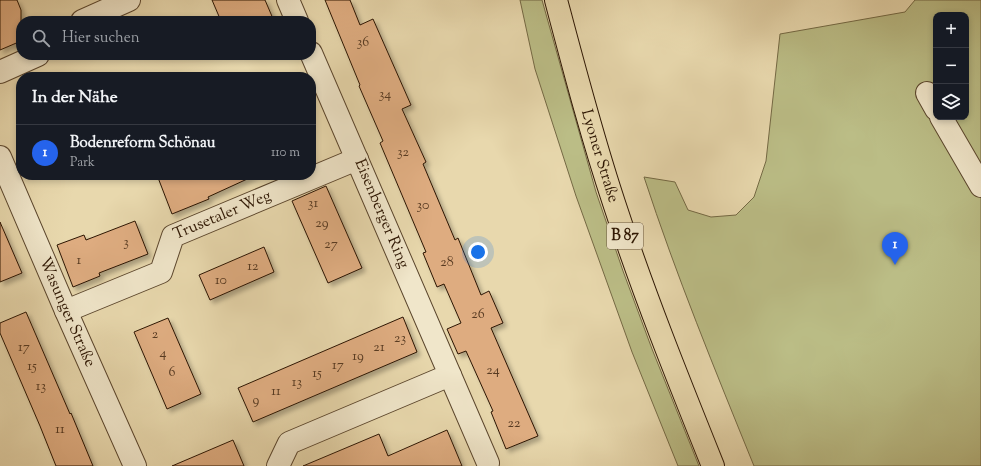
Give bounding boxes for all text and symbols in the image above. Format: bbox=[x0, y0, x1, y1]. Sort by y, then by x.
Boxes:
map controls bbox=[933, 12, 969, 120]
button: + bbox=[933, 12, 969, 48]
search box bbox=[16, 16, 316, 60]
icon: search bbox=[30, 27, 52, 49]
text: Hier suchen bbox=[62, 28, 140, 49]
house number: 36 bbox=[357, 33, 369, 53]
button: − bbox=[933, 48, 969, 84]
button: layers bbox=[933, 84, 969, 120]
house number: 34 bbox=[379, 85, 391, 105]
text: In der Nähe bbox=[32, 86, 118, 110]
street label: Lyoner Straße bbox=[575, 107, 625, 206]
text: Bodenreform Schönau bbox=[70, 133, 215, 154]
house number: 32 bbox=[397, 143, 410, 163]
text: 1 bbox=[43, 144, 47, 162]
text: 110 m bbox=[271, 144, 300, 162]
text: Park bbox=[70, 154, 95, 172]
street label: Eisenberger Ring bbox=[348, 156, 415, 273]
street label: Trusetaler Weg bbox=[170, 185, 275, 246]
house number: 31 bbox=[308, 194, 318, 214]
house number: 30 bbox=[417, 196, 429, 216]
house number: 29 bbox=[315, 214, 329, 234]
road number: B 87 bbox=[607, 223, 643, 249]
pin: 1 bbox=[882, 232, 908, 265]
house number: 3 bbox=[123, 233, 129, 253]
house number: 27 bbox=[324, 235, 338, 255]
your location bbox=[468, 242, 488, 262]
house number: 1 bbox=[77, 251, 82, 271]
house number: 28 bbox=[440, 253, 454, 273]
street label: Wasunger Straße bbox=[33, 254, 101, 371]
house number: 12 bbox=[247, 257, 259, 277]
house number: 10 bbox=[215, 271, 227, 291]
house number: 26 bbox=[471, 305, 485, 325]
house number: 2 bbox=[152, 325, 159, 345]
house number: 23 bbox=[394, 329, 406, 349]
house number: 17 bbox=[18, 338, 30, 358]
house number: 21 bbox=[373, 338, 385, 358]
house number: 4 bbox=[159, 344, 167, 364]
house number: 19 bbox=[352, 347, 364, 367]
house number: 17 bbox=[332, 356, 344, 376]
house number: 15 bbox=[27, 357, 37, 377]
house number: 24 bbox=[486, 361, 500, 381]
house number: 6 bbox=[169, 363, 176, 383]
house number: 15 bbox=[312, 364, 322, 384]
house number: 13 bbox=[292, 373, 303, 393]
house number: 13 bbox=[36, 377, 47, 397]
house number: 11 bbox=[271, 382, 281, 402]
house number: 9 bbox=[253, 391, 260, 411]
house number: 22 bbox=[507, 414, 521, 434]
house number: 11 bbox=[55, 420, 65, 440]

